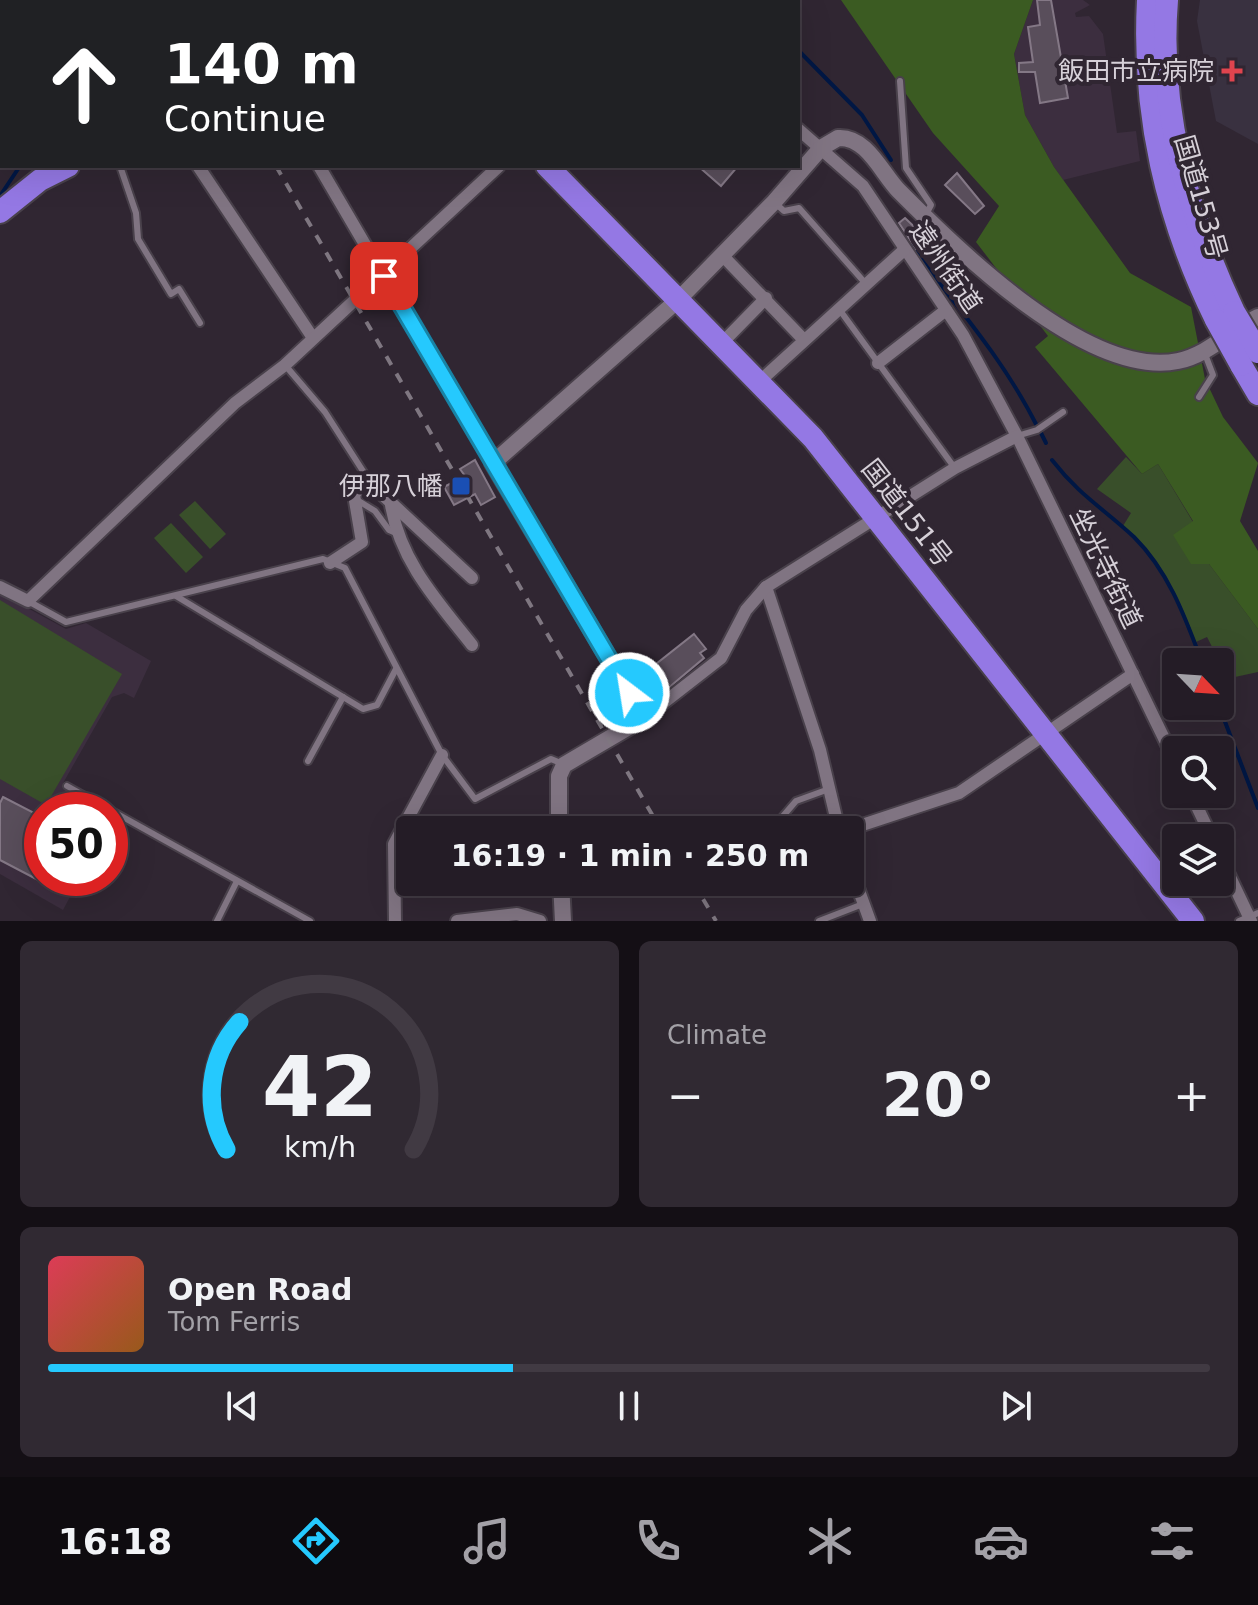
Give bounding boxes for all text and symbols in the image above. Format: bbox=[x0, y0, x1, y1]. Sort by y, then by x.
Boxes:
text: 140 m bbox=[164, 31, 359, 96]
icon: ahead bbox=[32, 32, 136, 136]
place label: 飯田市立病院 bbox=[1058, 56, 1214, 86]
marker: 飯田市立病院 bbox=[1221, 60, 1243, 82]
text: Continue bbox=[164, 98, 326, 139]
street label: 国道153号 bbox=[1169, 132, 1233, 262]
street label: 遠州街道 bbox=[904, 216, 988, 318]
pin bbox=[350, 242, 418, 310]
icon: arrive bbox=[362, 254, 406, 298]
street label: 国道151号 bbox=[856, 453, 958, 573]
place label: 伊那八幡 bbox=[339, 471, 443, 501]
marker: 伊那八幡 bbox=[450, 475, 472, 497]
street label: 坐光寺街道 bbox=[1064, 503, 1148, 633]
north arrow bbox=[1162, 648, 1234, 720]
map controls bbox=[1162, 648, 1234, 896]
position arrow bbox=[587, 651, 671, 735]
button: search bbox=[1162, 736, 1234, 808]
speed limit sign: 50 bbox=[24, 792, 128, 896]
button: layers bbox=[1162, 824, 1234, 896]
text: 16:19 · 1 min · 250 m bbox=[451, 838, 809, 873]
text: Climate bbox=[667, 1020, 767, 1050]
text: 42 bbox=[262, 1039, 377, 1136]
text: 20° bbox=[882, 1060, 995, 1130]
text: − bbox=[667, 1070, 704, 1121]
text: + bbox=[1173, 1070, 1210, 1121]
text: km/h bbox=[283, 1130, 356, 1164]
text: Open Road bbox=[168, 1272, 353, 1307]
text: Tom Ferris bbox=[168, 1307, 300, 1337]
icon: previous bbox=[220, 1384, 264, 1428]
icon: pause bbox=[607, 1384, 651, 1428]
icon: next bbox=[994, 1384, 1038, 1428]
icon: directions bbox=[288, 1513, 344, 1569]
icon: music bbox=[459, 1513, 515, 1569]
icon: phone bbox=[630, 1513, 686, 1569]
icon: climate bbox=[802, 1513, 858, 1569]
icon: car bbox=[973, 1513, 1029, 1569]
icon: filters bbox=[1144, 1513, 1200, 1569]
text: 16:18 bbox=[58, 1521, 172, 1562]

